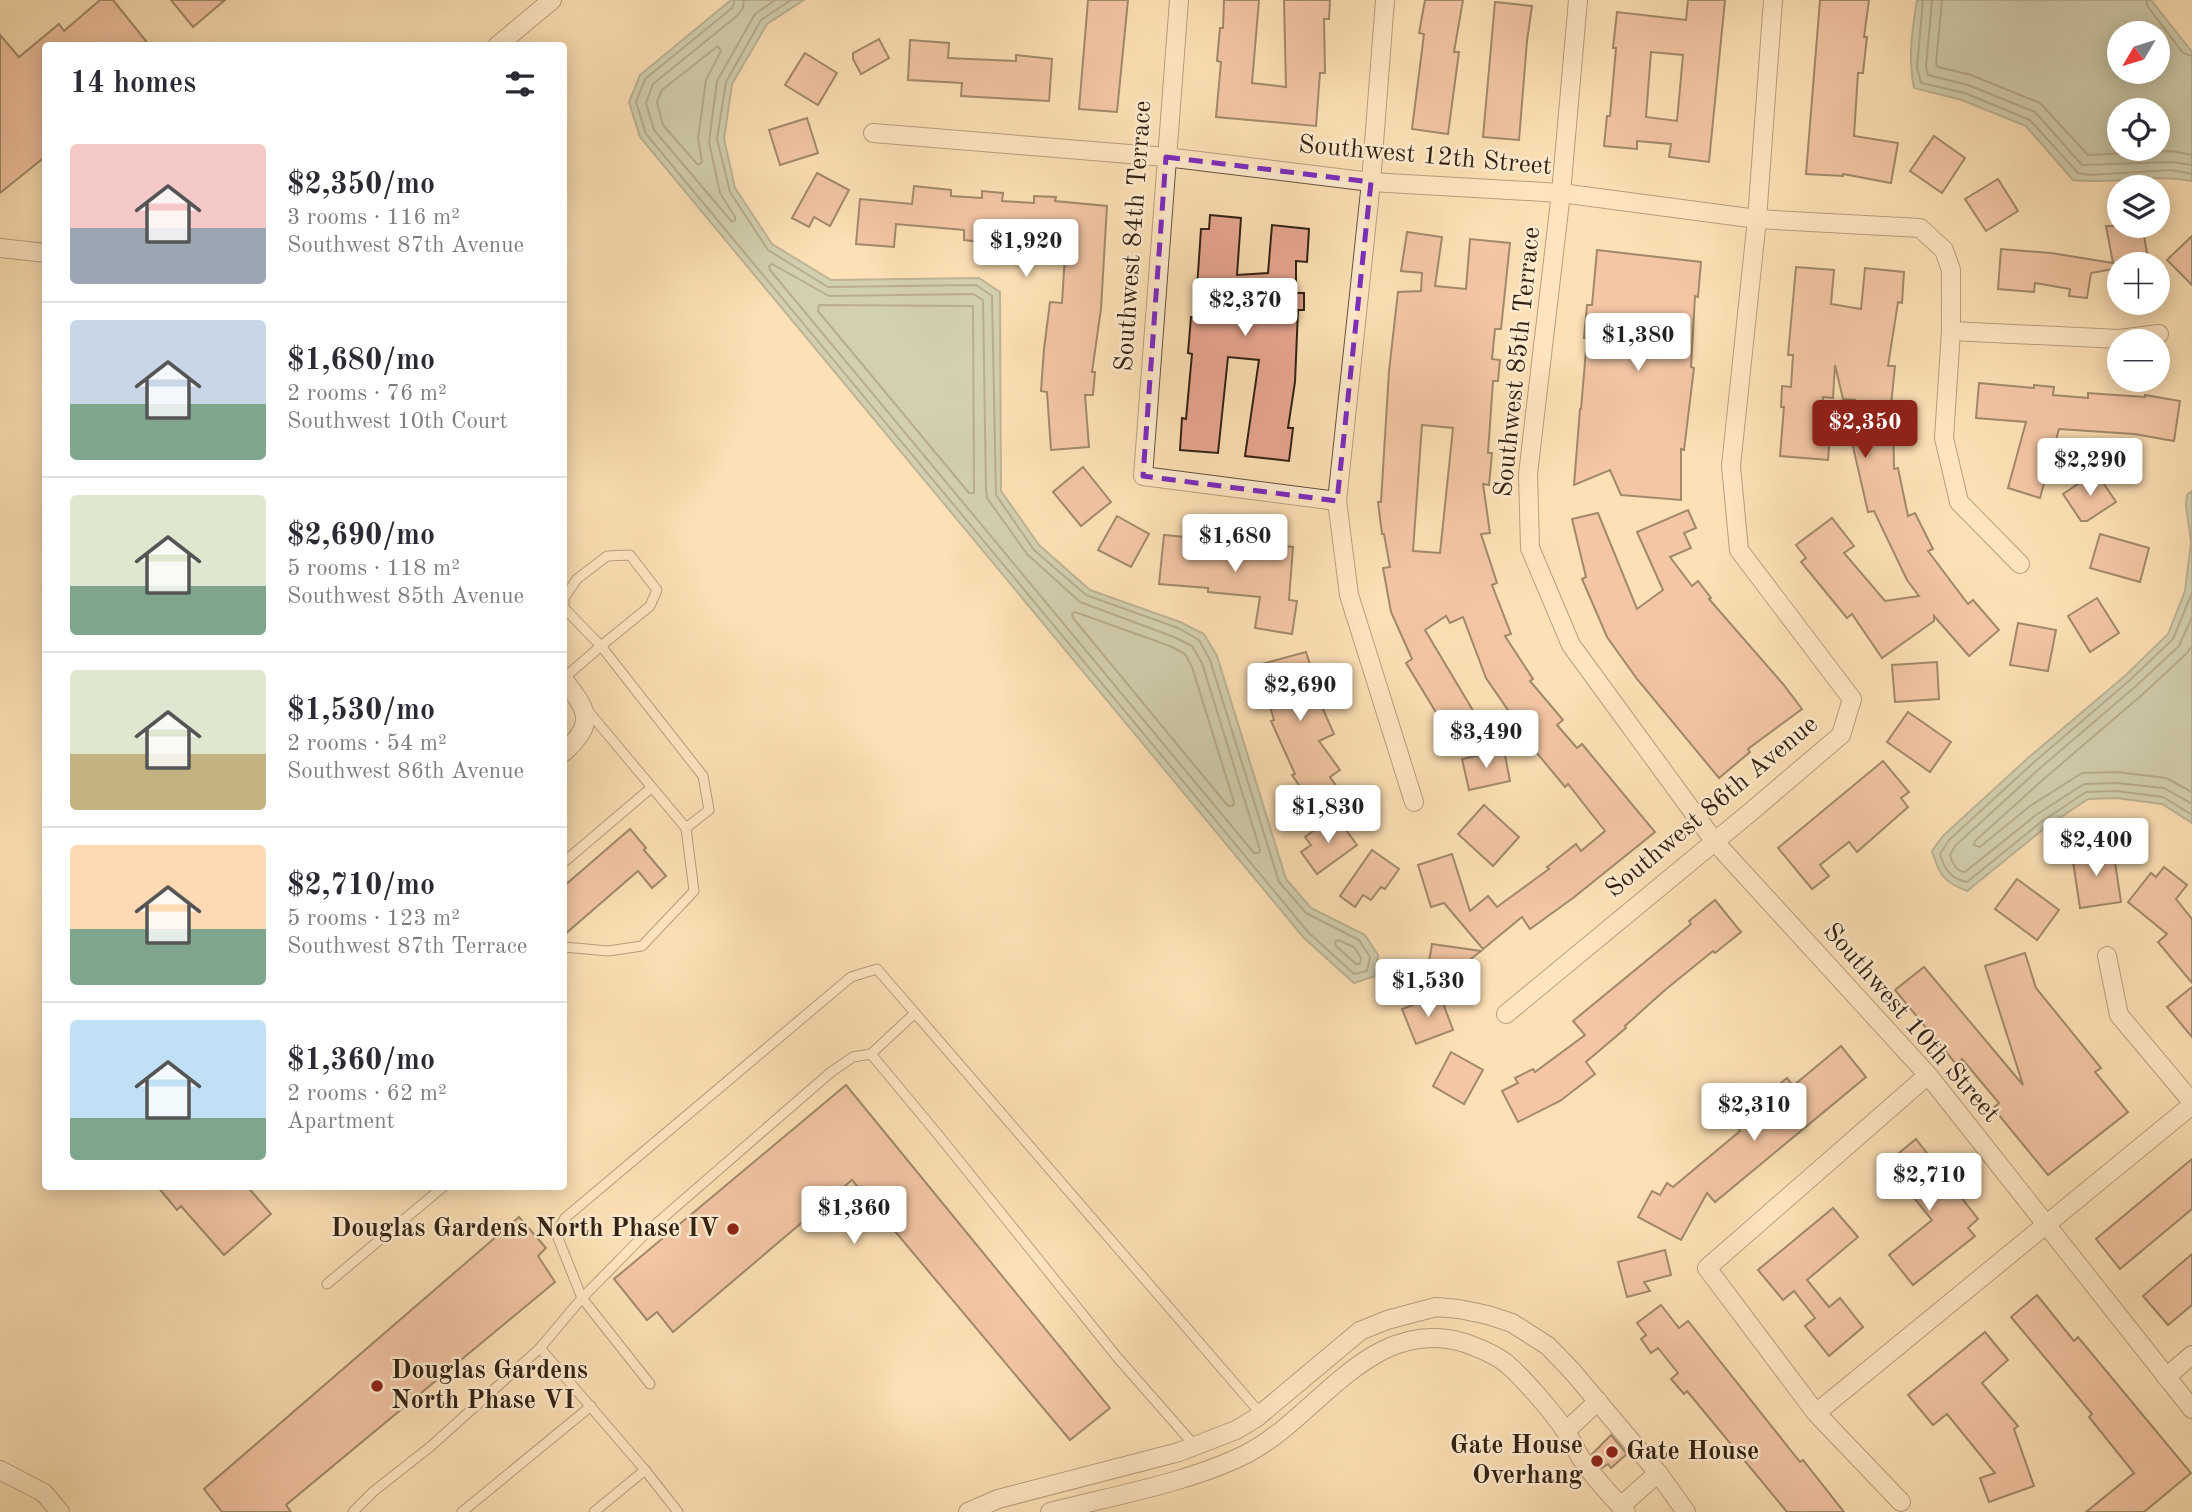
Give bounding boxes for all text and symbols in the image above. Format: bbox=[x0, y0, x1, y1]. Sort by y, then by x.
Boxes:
north arrow bbox=[2107, 21, 2170, 84]
map controls bbox=[2107, 21, 2170, 392]
icon: filters bbox=[501, 65, 539, 103]
text: 14 homes bbox=[70, 69, 196, 99]
button: locate bbox=[2107, 98, 2170, 161]
street label: Southwest 84th Terrace bbox=[1112, 100, 1156, 372]
street label: Southwest 12th Street bbox=[1297, 132, 1553, 180]
text: $2,350/mo bbox=[287, 170, 435, 200]
icon: home bbox=[126, 172, 210, 256]
button: layers bbox=[2107, 175, 2170, 238]
text: 3 rooms · 116 m² bbox=[287, 206, 460, 229]
pin: $1,920 bbox=[969, 219, 1083, 279]
street label: Southwest 85th Terrace bbox=[1491, 226, 1545, 498]
text: $1,920 bbox=[989, 230, 1063, 253]
text: Southwest 87th Avenue bbox=[287, 234, 524, 257]
button: + bbox=[2107, 252, 2170, 315]
pin: $2,370 bbox=[1188, 278, 1302, 338]
text: $2,370 bbox=[1208, 289, 1282, 312]
pin: $1,380 bbox=[1581, 314, 1695, 373]
text: $1,380 bbox=[1601, 324, 1675, 347]
button: − bbox=[2107, 329, 2170, 392]
text: $1,680/mo bbox=[287, 346, 435, 376]
icon: home bbox=[126, 348, 210, 432]
text: 2 rooms · 76 m² bbox=[287, 382, 447, 405]
pin: $2,350 bbox=[1808, 400, 1922, 460]
text: Southwest 10th Court bbox=[287, 410, 508, 433]
text: $2,350 bbox=[1828, 411, 1902, 434]
pin: $2,290 bbox=[2033, 438, 2147, 498]
text: $2,290 bbox=[2053, 449, 2127, 472]
pin: $1,680 bbox=[1178, 514, 1292, 574]
text: $2,690/mo bbox=[287, 521, 435, 551]
icon: home bbox=[126, 523, 210, 607]
text: $1,680 bbox=[1198, 525, 1272, 548]
text: 5 rooms · 118 m² bbox=[287, 557, 460, 580]
text: Southwest 85th Avenue bbox=[287, 585, 524, 608]
pin: $2,690 bbox=[1243, 664, 1357, 723]
text: $2,690 bbox=[1263, 674, 1337, 697]
text: $1,530/mo bbox=[287, 696, 435, 726]
icon: home bbox=[126, 698, 210, 782]
pin: $3,490 bbox=[1429, 710, 1543, 770]
street label: Southwest 86th Avenue bbox=[1601, 711, 1823, 903]
text: $3,490 bbox=[1449, 721, 1523, 744]
text: 2 rooms · 54 m² bbox=[287, 732, 447, 755]
text: Southwest 86th Avenue bbox=[287, 760, 524, 783]
pin: $1,830 bbox=[1271, 786, 1385, 845]
text: $1,830 bbox=[1291, 796, 1365, 819]
pin: $2,400 bbox=[2039, 818, 2153, 878]
text: $2,400 bbox=[2059, 829, 2133, 852]
text: $2,710/mo bbox=[287, 871, 435, 901]
icon: home bbox=[126, 873, 210, 957]
text: 5 rooms · 123 m² bbox=[287, 907, 460, 930]
street label: Southwest 10th Street bbox=[1818, 919, 2004, 1127]
text: Southwest 87th Terrace bbox=[287, 935, 527, 958]
pin: $1,530 bbox=[1371, 960, 1485, 1019]
text: $1,530 bbox=[1391, 970, 1465, 993]
text: $1,360/mo bbox=[287, 1046, 435, 1076]
icon: home bbox=[126, 1048, 210, 1132]
text: 2 rooms · 62 m² bbox=[287, 1082, 447, 1105]
pin: $2,310 bbox=[1697, 1084, 1811, 1143]
text: $2,310 bbox=[1717, 1094, 1791, 1117]
text: Apartment bbox=[287, 1110, 395, 1133]
pin: $2,710 bbox=[1872, 1154, 1986, 1213]
text: $2,710 bbox=[1892, 1164, 1966, 1187]
pin: $1,360 bbox=[797, 1186, 911, 1246]
text: $1,360 bbox=[817, 1197, 891, 1220]
place label: Douglas Gardens North Phase IV bbox=[331, 1216, 719, 1242]
marker: Douglas Gardens North Phase IV bbox=[725, 1221, 741, 1237]
place label: Douglas Gardens North Phase VI bbox=[391, 1358, 588, 1414]
marker: Douglas Gardens North Phase VI bbox=[369, 1378, 385, 1394]
place label: Gate House Overhang bbox=[1450, 1433, 1584, 1489]
place label: Gate House bbox=[1626, 1439, 1759, 1465]
marker: Gate House bbox=[1604, 1444, 1620, 1460]
marker: Gate House Overhang bbox=[1589, 1453, 1605, 1469]

